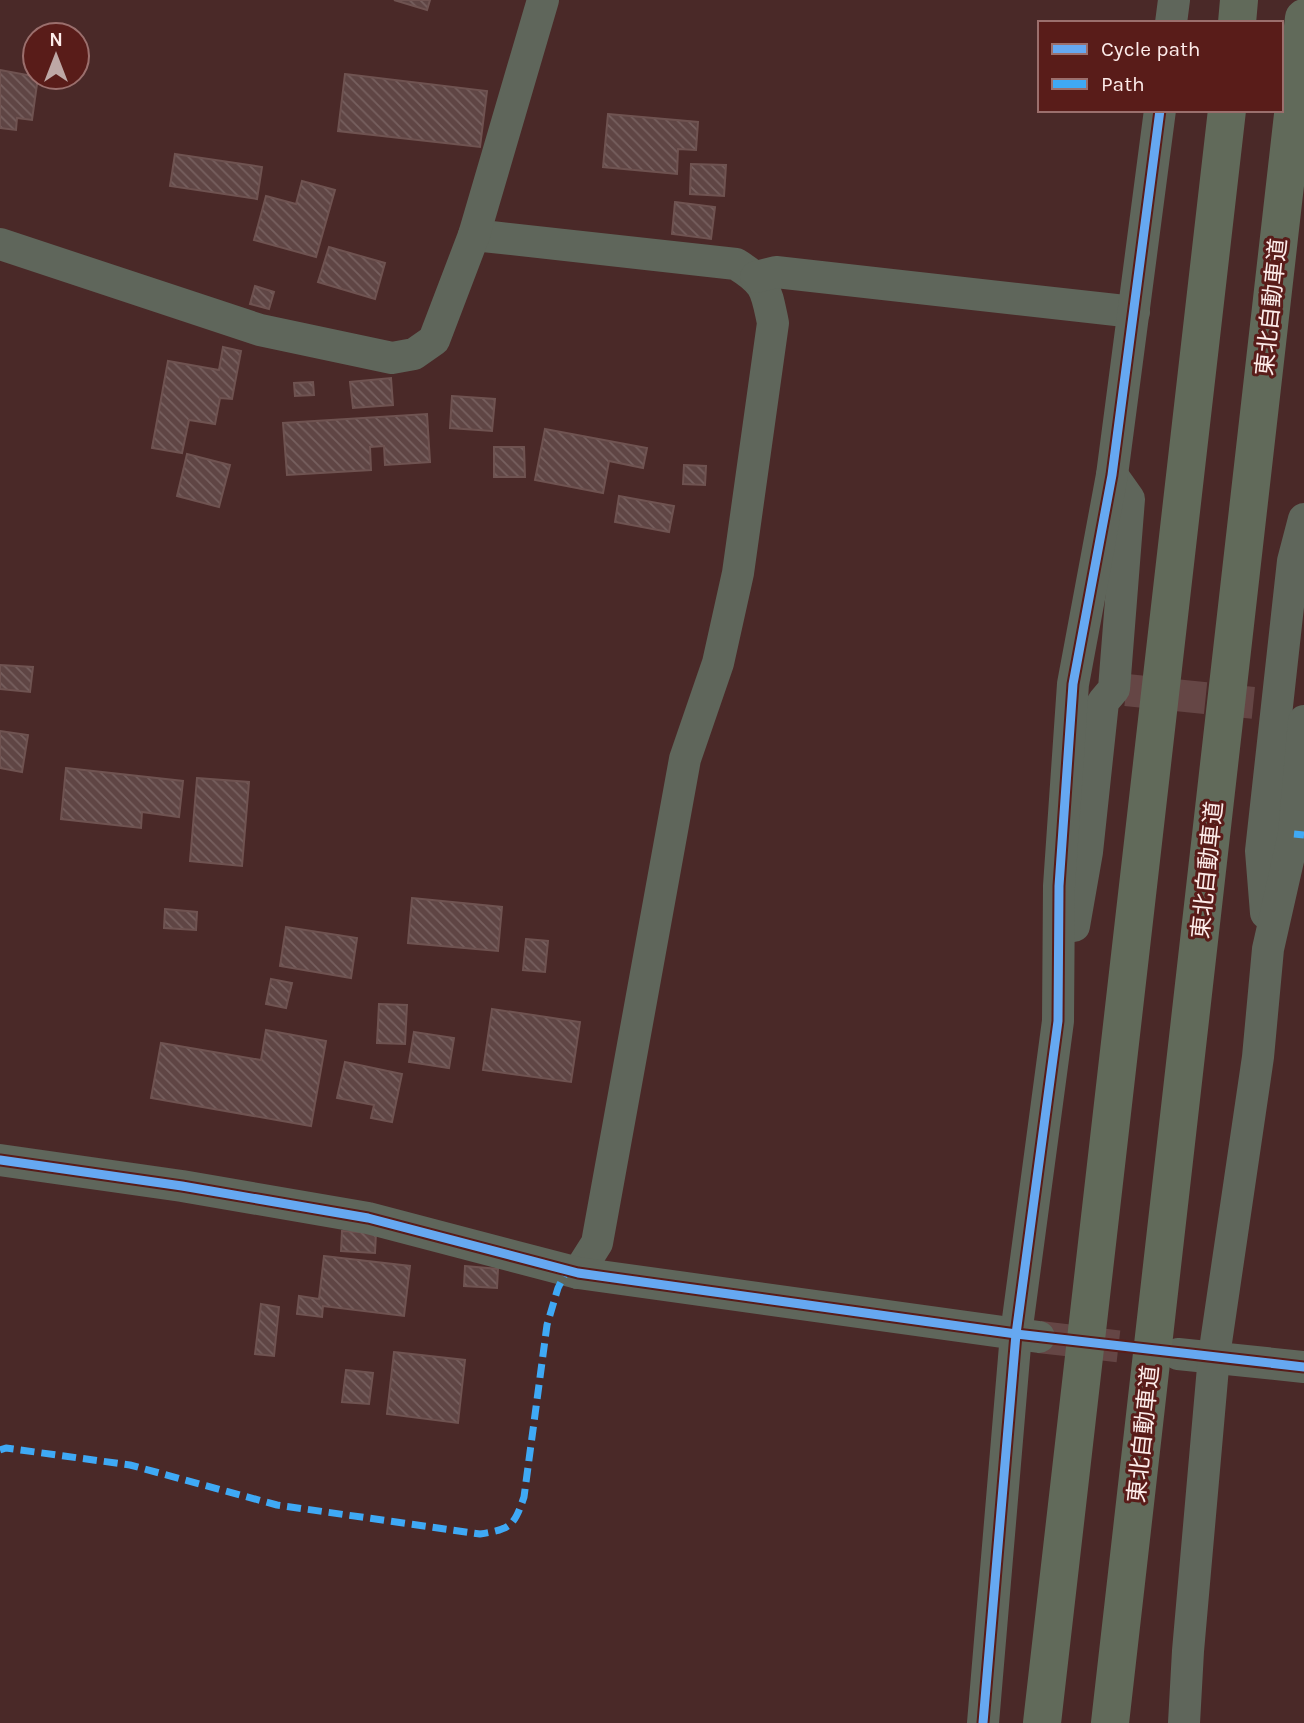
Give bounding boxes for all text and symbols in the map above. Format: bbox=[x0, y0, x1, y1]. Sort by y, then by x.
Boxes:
north arrow bbox=[21, 21, 91, 91]
legend bbox=[1038, 21, 1283, 112]
text: N bbox=[49, 29, 63, 51]
text: Cycle path bbox=[1101, 37, 1201, 61]
text: Path bbox=[1101, 72, 1145, 96]
street label: 東北自動車道 bbox=[1251, 237, 1292, 377]
street label: 東北自動車道 bbox=[1187, 800, 1228, 940]
street label: 東北自動車道 bbox=[1123, 1364, 1164, 1504]

